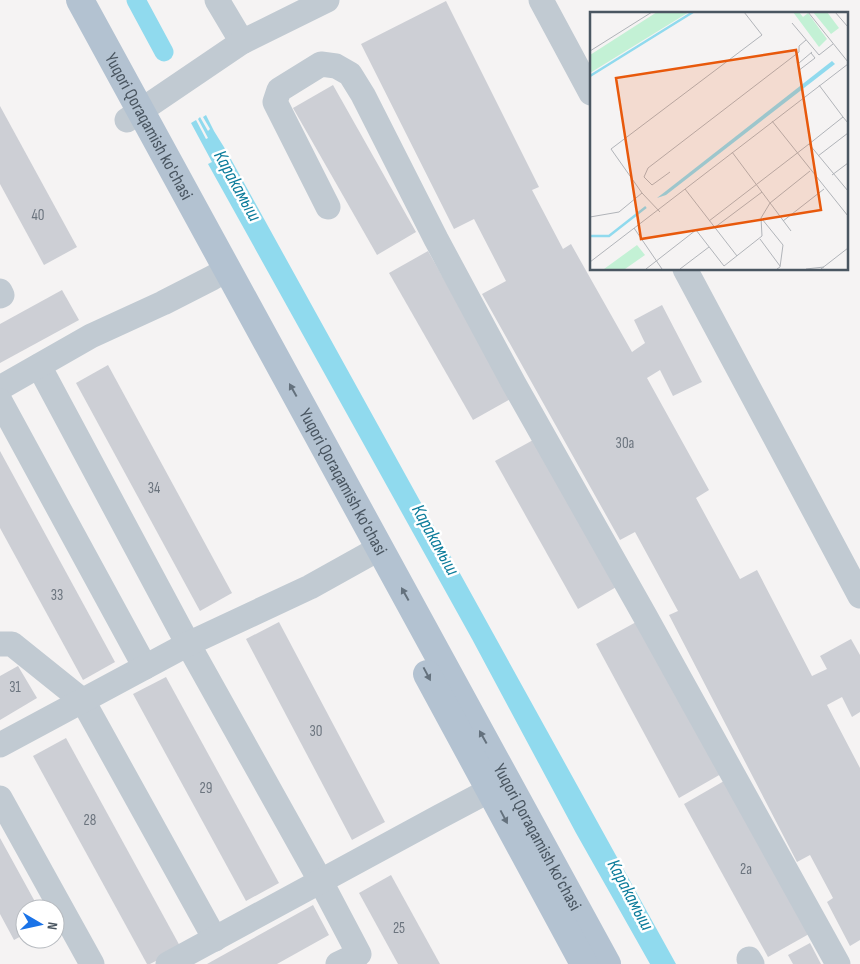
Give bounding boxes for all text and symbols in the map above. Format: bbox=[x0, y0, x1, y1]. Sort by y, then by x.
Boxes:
inset map bbox=[590, 12, 848, 270]
street label: Yuqori Qoraqamish ko'chasi bbox=[101, 49, 198, 203]
water label: Каракамыш bbox=[208, 147, 266, 226]
house number: 40 bbox=[32, 206, 44, 225]
one-way arrow bbox=[289, 384, 298, 397]
street label: Yuqori Qoraqamish ko'chasi bbox=[295, 405, 392, 559]
house number: 30a bbox=[616, 434, 635, 453]
house number: 34 bbox=[148, 479, 160, 498]
water label: Каракамыш bbox=[406, 501, 464, 580]
house number: 33 bbox=[51, 586, 63, 605]
one-way arrow bbox=[401, 587, 409, 602]
one-way arrow bbox=[423, 667, 431, 681]
house number: 31 bbox=[9, 678, 22, 697]
house number: 30 bbox=[310, 722, 322, 741]
one-way arrow bbox=[479, 730, 487, 744]
street label: Yuqori Qoraqamish ko'chasi bbox=[489, 760, 586, 914]
house number: 29 bbox=[200, 779, 212, 798]
one-way arrow bbox=[500, 810, 508, 824]
house number: 28 bbox=[84, 811, 96, 830]
water label: Каракамыш bbox=[602, 855, 658, 935]
house number: 2a bbox=[740, 860, 752, 879]
north arrow bbox=[15, 899, 65, 949]
house number: 25 bbox=[393, 919, 405, 938]
text: N bbox=[43, 921, 61, 931]

